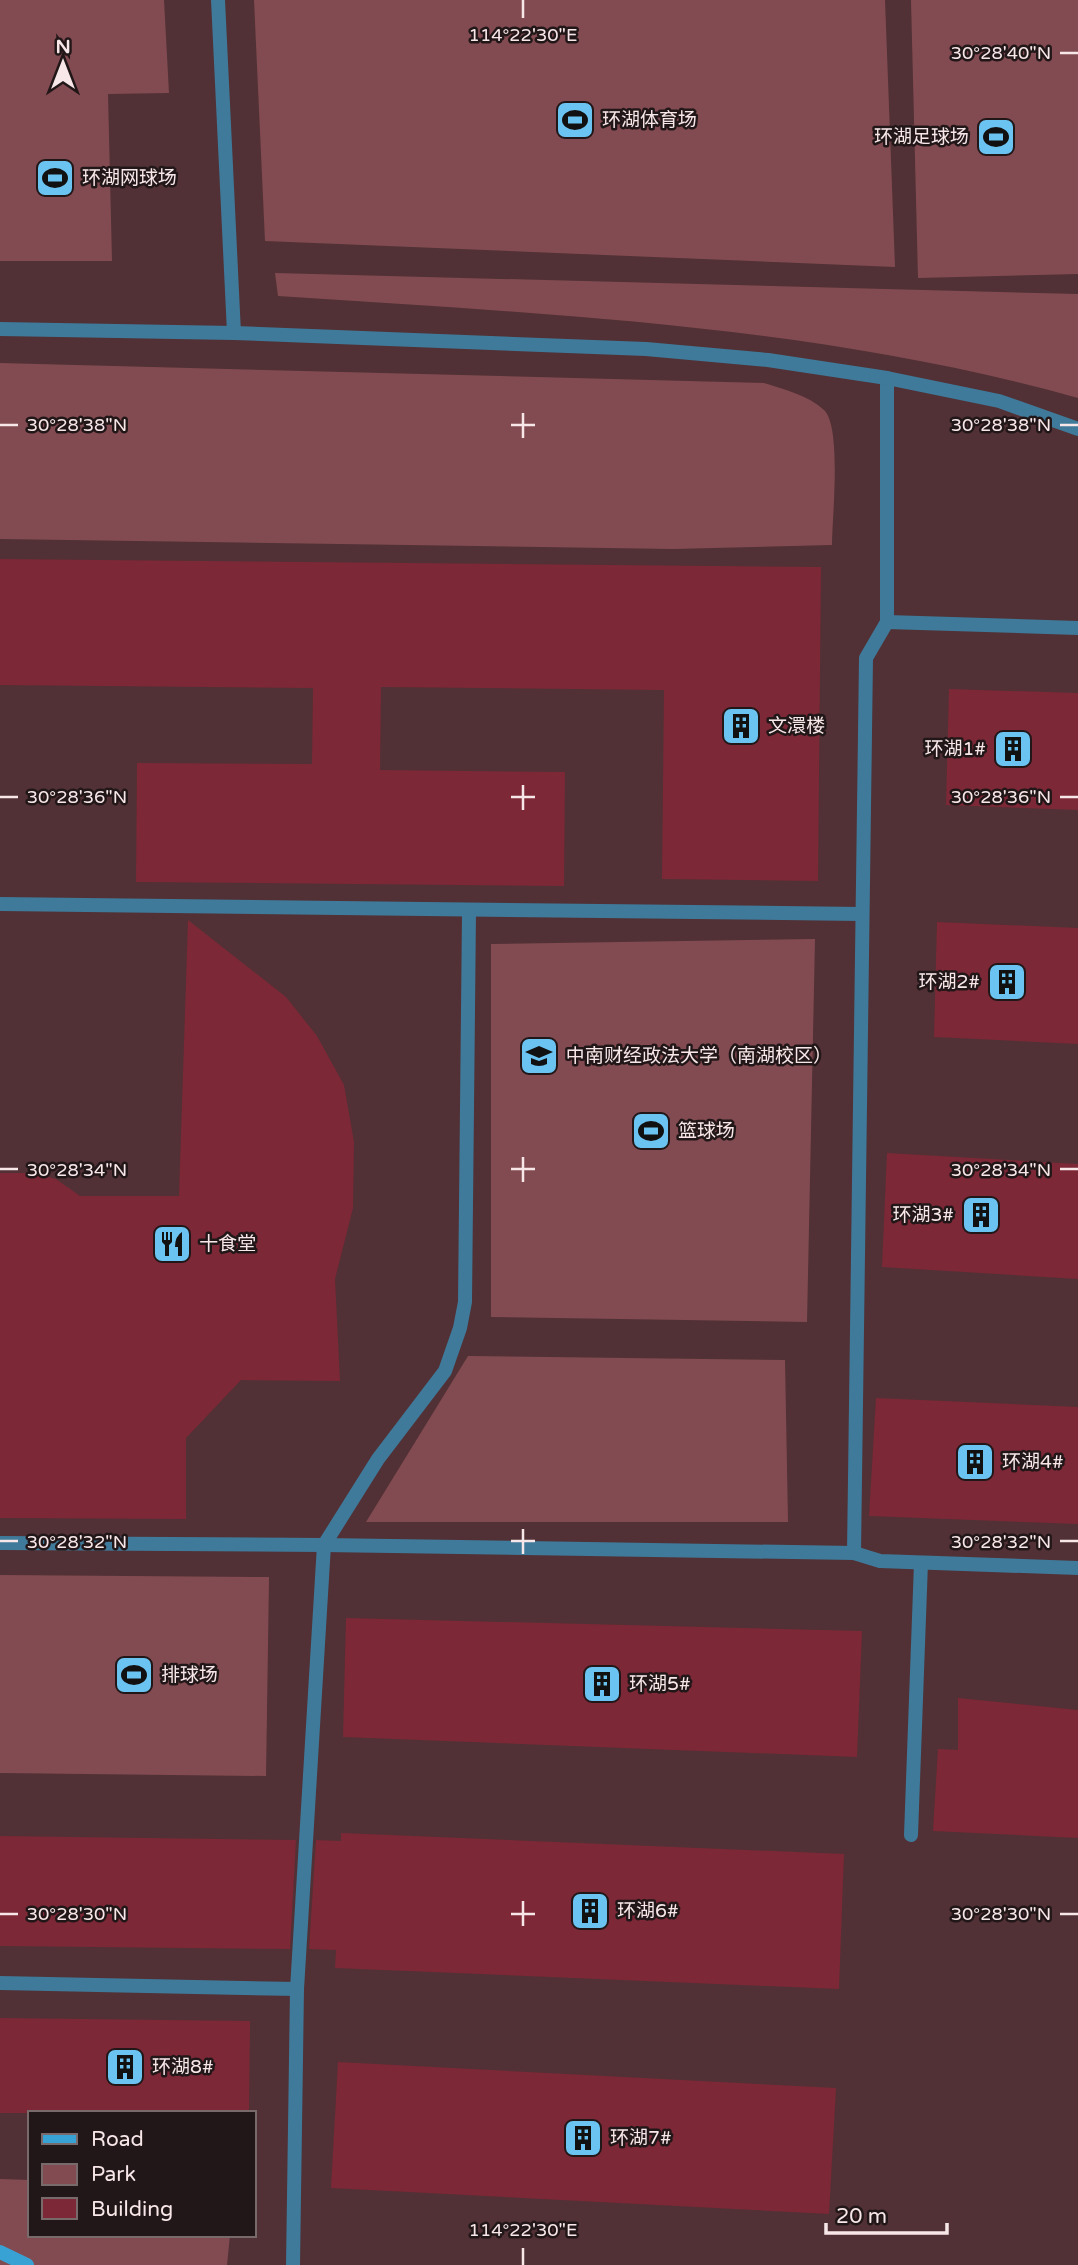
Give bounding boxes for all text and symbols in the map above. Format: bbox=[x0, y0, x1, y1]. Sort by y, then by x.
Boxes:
text: 114°22'30"E bbox=[469, 24, 577, 46]
north arrow bbox=[28, 28, 98, 98]
text: N bbox=[55, 36, 71, 58]
text: 30°28'40"N bbox=[951, 42, 1051, 64]
sports icon: 环湖体育场 bbox=[554, 99, 596, 141]
place label: 环湖体育场 bbox=[602, 109, 697, 131]
sports icon: 环湖足球场 bbox=[975, 116, 1017, 158]
place label: 环湖足球场 bbox=[874, 126, 969, 148]
sports icon: 环湖网球场 bbox=[34, 157, 76, 199]
place label: 环湖网球场 bbox=[82, 167, 177, 189]
text: 30°28'38"N bbox=[27, 414, 127, 436]
text: 30°28'38"N bbox=[951, 414, 1051, 436]
building icon: 文澴楼 bbox=[720, 705, 762, 747]
place label: 文澴楼 bbox=[768, 715, 825, 737]
building icon: 环湖1# bbox=[992, 728, 1034, 770]
place label: 环湖1# bbox=[924, 738, 986, 760]
text: 30°28'36"N bbox=[27, 786, 127, 808]
text: 30°28'36"N bbox=[951, 786, 1051, 808]
building icon: 环湖2# bbox=[986, 961, 1028, 1003]
place label: 环湖2# bbox=[918, 971, 980, 993]
school or university icon: 中南财经政法大学（南湖校区） bbox=[518, 1035, 560, 1077]
place label: 中南财经政法大学（南湖校区） bbox=[566, 1045, 832, 1067]
sports icon: 篮球场 bbox=[630, 1110, 672, 1152]
place label: 篮球场 bbox=[678, 1120, 735, 1142]
text: 30°28'34"N bbox=[27, 1159, 127, 1181]
text: 30°28'34"N bbox=[951, 1159, 1051, 1181]
building icon: 环湖3# bbox=[960, 1194, 1002, 1236]
place label: 环湖3# bbox=[892, 1204, 954, 1226]
restaurant icon: 十食堂 bbox=[151, 1223, 193, 1265]
place label: 十食堂 bbox=[199, 1233, 256, 1255]
building icon: 环湖4# bbox=[954, 1441, 996, 1483]
place label: 环湖4# bbox=[1002, 1451, 1064, 1473]
text: 30°28'32"N bbox=[27, 1531, 127, 1553]
text: 30°28'32"N bbox=[951, 1531, 1051, 1553]
sports icon: 排球场 bbox=[113, 1654, 155, 1696]
building icon: 环湖5# bbox=[581, 1663, 623, 1705]
place label: 排球场 bbox=[161, 1664, 218, 1686]
place label: 环湖5# bbox=[629, 1673, 691, 1695]
building icon: 环湖6# bbox=[569, 1890, 611, 1932]
place label: 环湖6# bbox=[617, 1900, 679, 1922]
text: 30°28'30"N bbox=[27, 1903, 127, 1925]
text: 30°28'30"N bbox=[951, 1903, 1051, 1925]
building icon: 环湖8# bbox=[104, 2046, 146, 2088]
place label: 环湖8# bbox=[152, 2056, 214, 2078]
legend bbox=[28, 2111, 256, 2237]
building icon: 环湖7# bbox=[562, 2117, 604, 2159]
text: Road bbox=[91, 2127, 144, 2152]
place label: 环湖7# bbox=[610, 2127, 672, 2149]
text: Park bbox=[91, 2162, 136, 2187]
scale bar bbox=[826, 2192, 947, 2236]
text: Building bbox=[91, 2197, 173, 2222]
text: 20 m bbox=[836, 2204, 887, 2229]
text: 114°22'30"E bbox=[469, 2219, 577, 2241]

